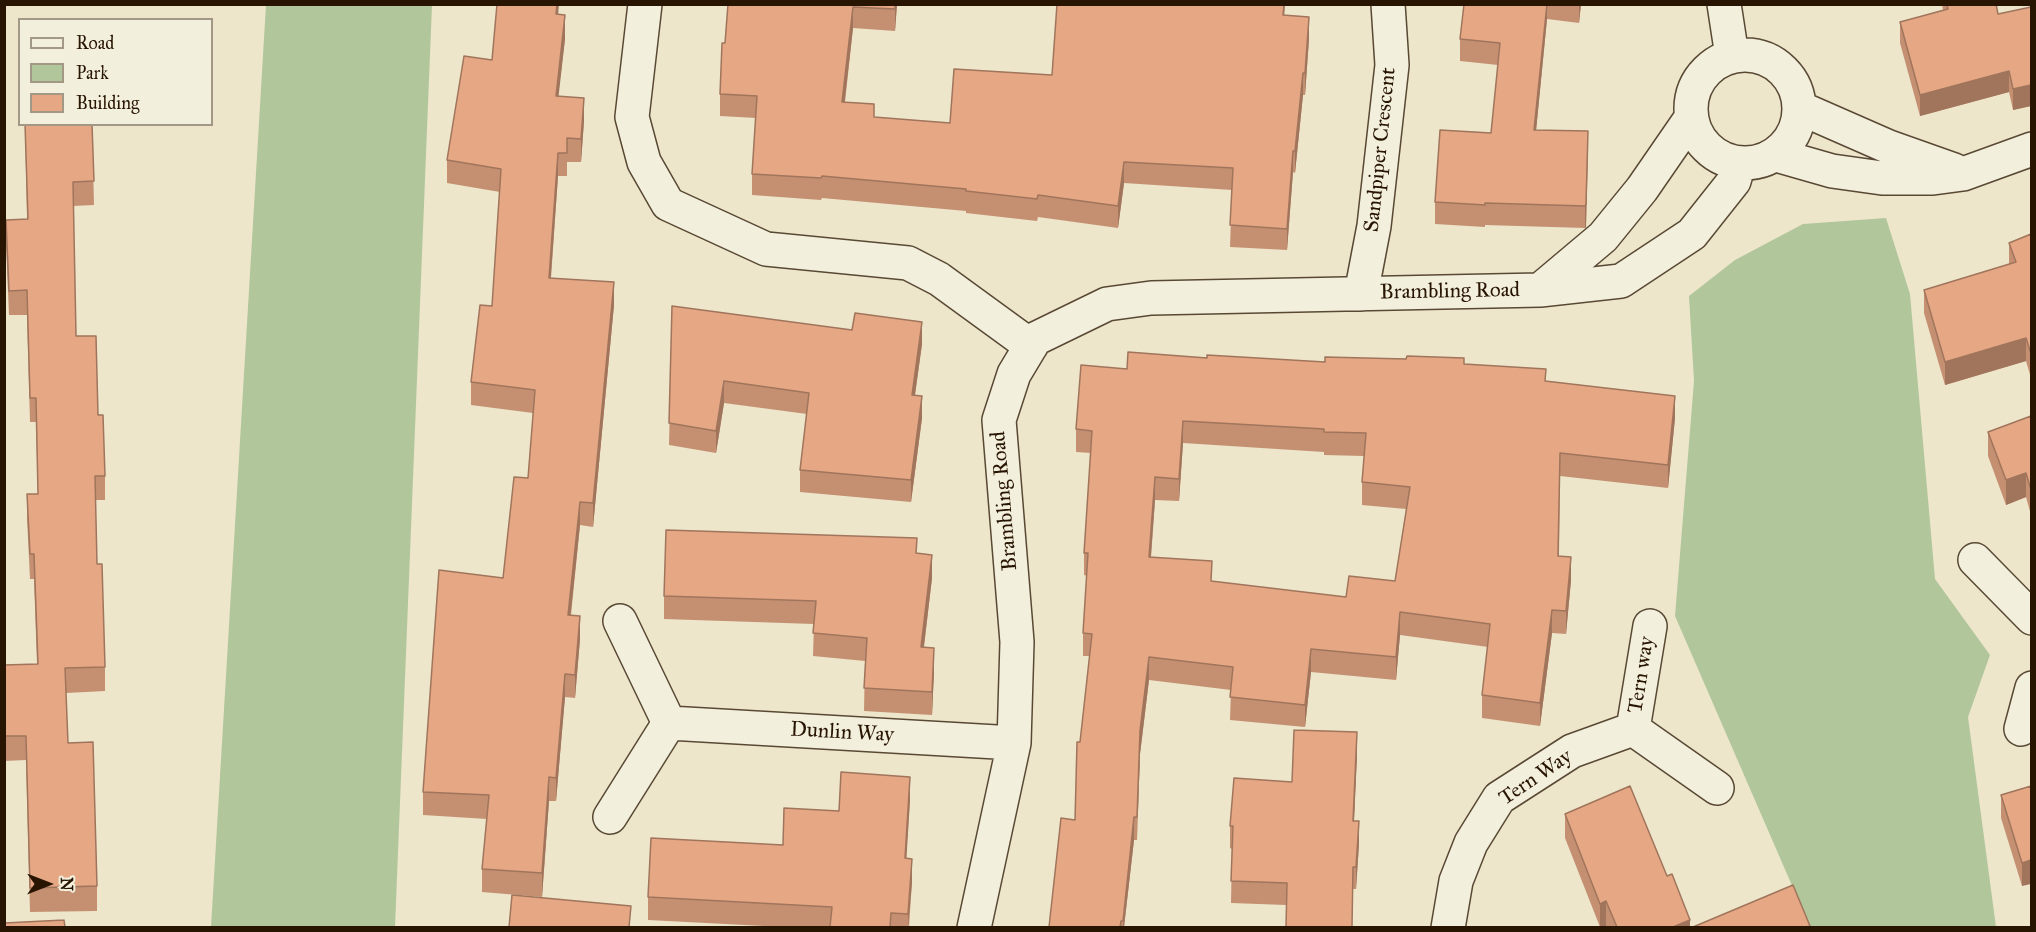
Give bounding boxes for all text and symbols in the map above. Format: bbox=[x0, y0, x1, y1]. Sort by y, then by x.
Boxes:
legend bbox=[18, 18, 213, 126]
text: Road bbox=[76, 32, 114, 54]
text: Park bbox=[76, 62, 109, 84]
street label: Sandpiper Crescent bbox=[1360, 66, 1402, 234]
text: Building bbox=[76, 92, 139, 114]
street label: Brambling Road bbox=[1380, 278, 1520, 306]
street label: Brambling Road bbox=[986, 430, 1024, 572]
street label: Tern way bbox=[1624, 635, 1660, 715]
street label: Dunlin Way bbox=[789, 718, 895, 748]
street label: Tern Way bbox=[1495, 744, 1577, 812]
north arrow bbox=[18, 854, 78, 914]
text: N bbox=[57, 877, 76, 891]

